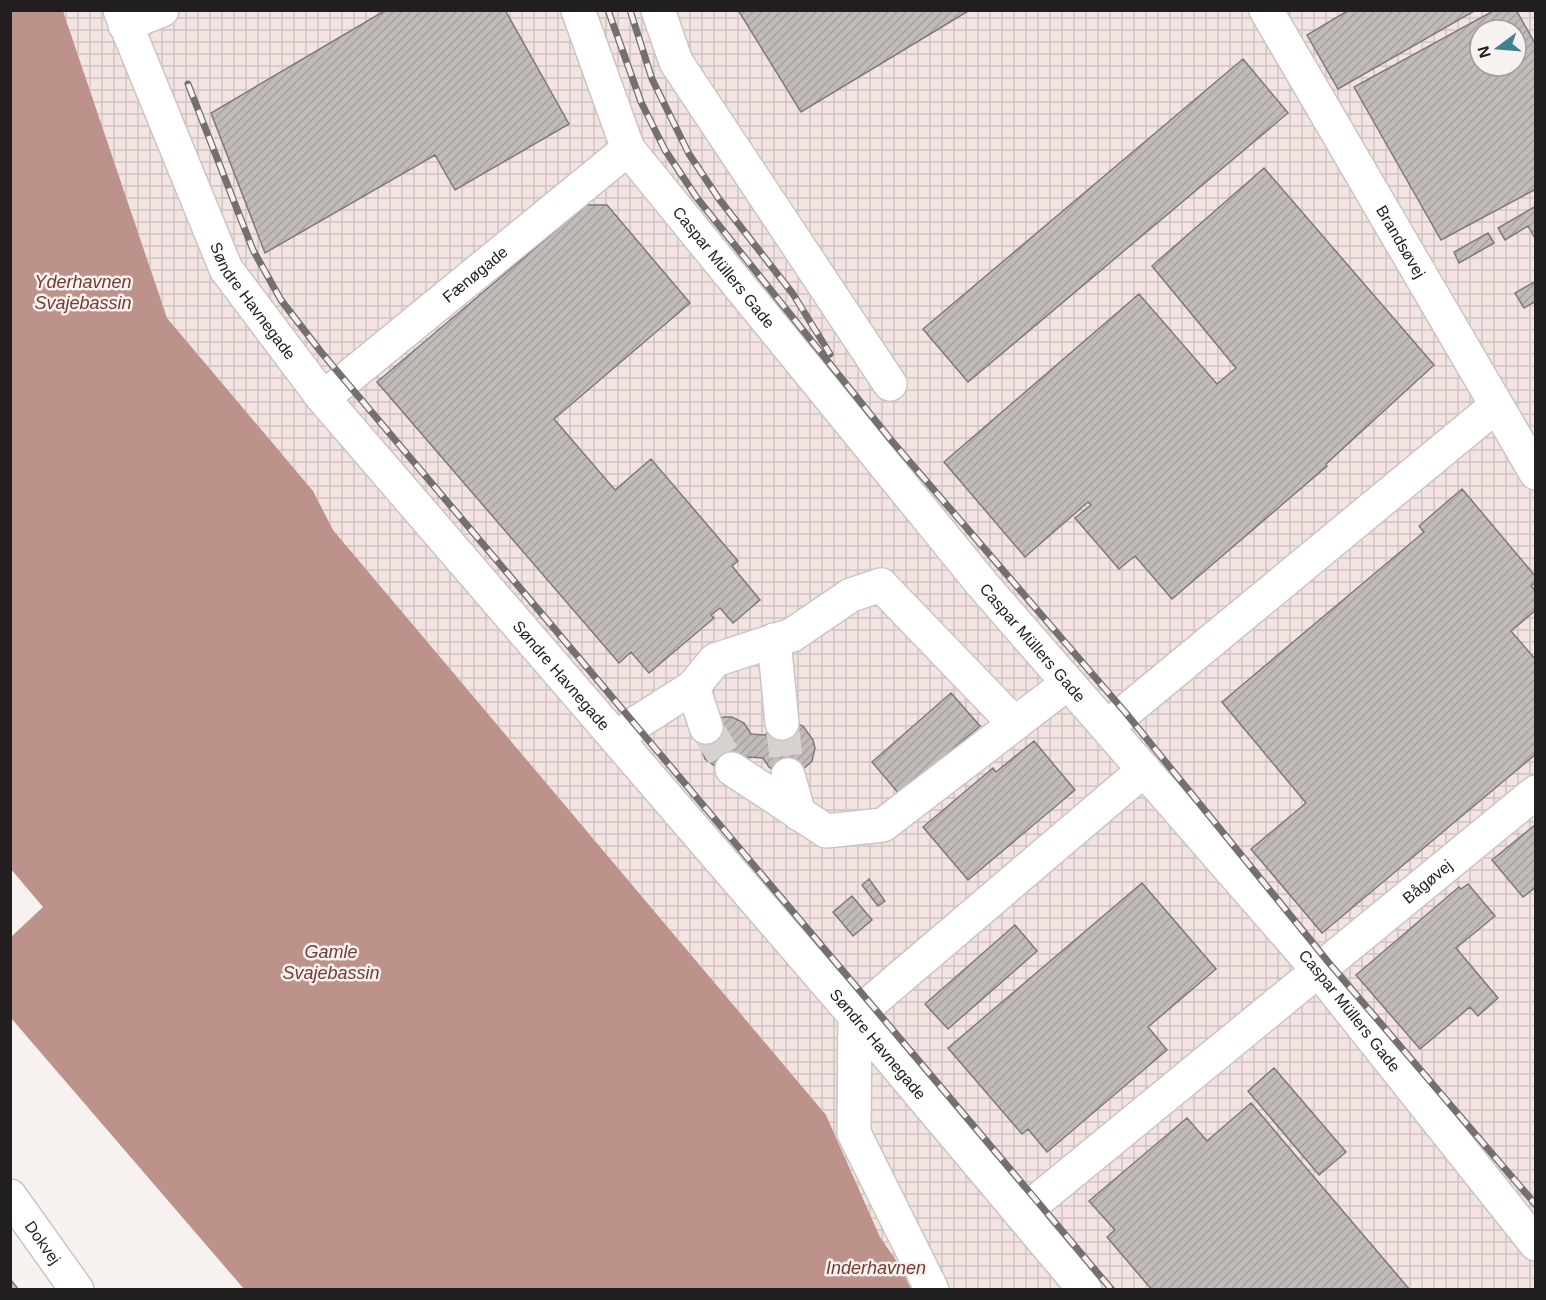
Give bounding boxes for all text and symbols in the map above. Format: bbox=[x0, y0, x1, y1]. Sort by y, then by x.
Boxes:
north arrow bbox=[1468, 18, 1528, 78]
text: N bbox=[1474, 44, 1494, 60]
street label: Brandsøvej bbox=[1373, 202, 1429, 281]
street label: Caspar Müllers Gade bbox=[670, 203, 779, 331]
street label: Søndre Havnegade bbox=[207, 240, 299, 363]
street label: Fænøgade bbox=[439, 243, 511, 305]
water label: Yderhavnen Svajebassin bbox=[34, 272, 132, 313]
street label: Caspar Müllers Gade bbox=[977, 580, 1089, 705]
street label: Søndre Havnegade bbox=[510, 617, 613, 733]
street label: Bågøvej bbox=[1399, 856, 1455, 906]
water label: Gamle Svajebassin bbox=[282, 942, 380, 983]
street label: Caspar Müllers Gade bbox=[1296, 946, 1404, 1075]
street label: Søndre Havnegade bbox=[827, 985, 930, 1103]
street label: Dokvej bbox=[22, 1218, 64, 1267]
water label: Inderhavnen bbox=[826, 1258, 926, 1278]

